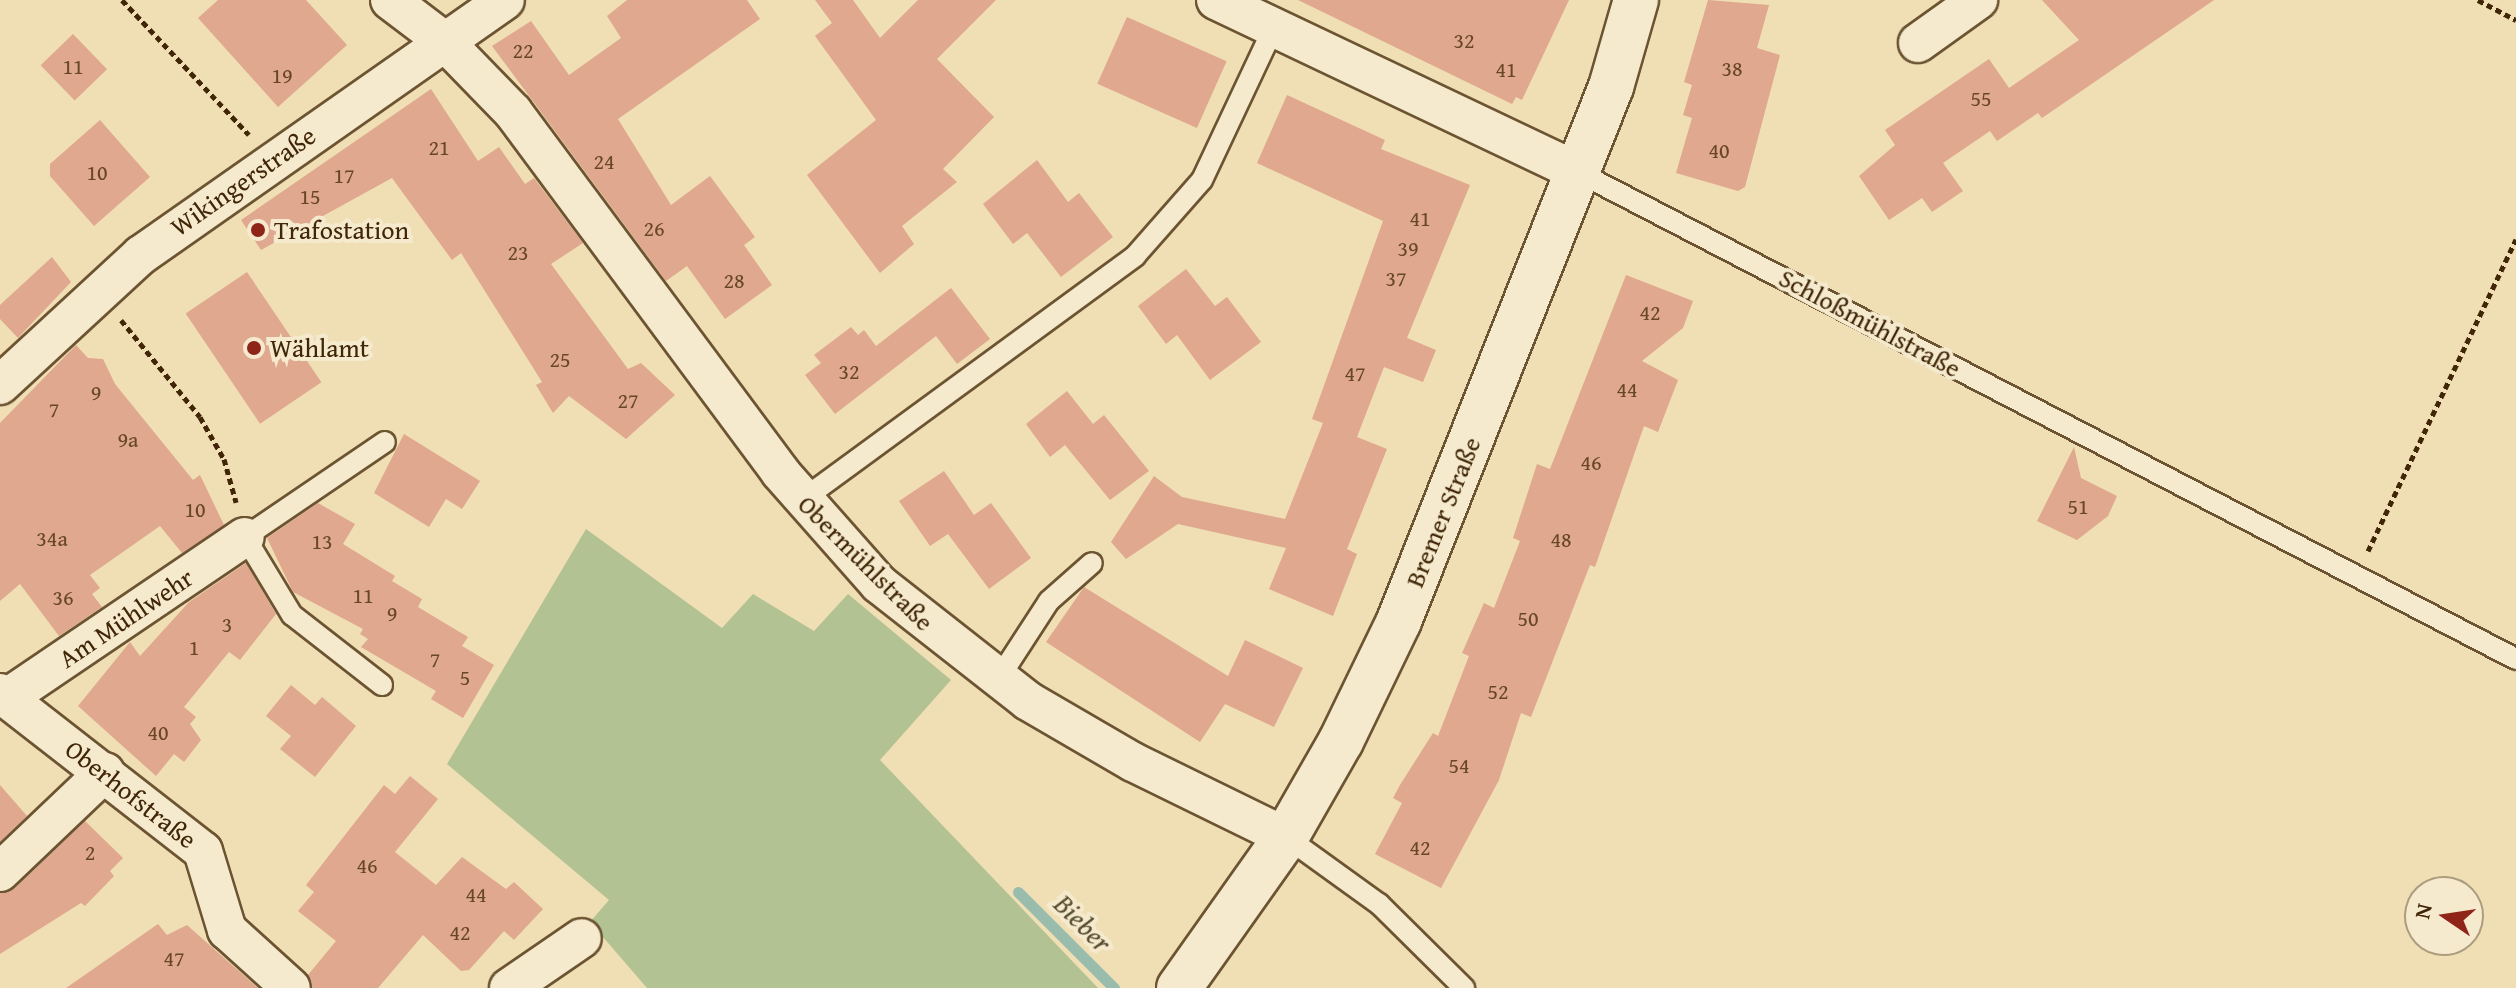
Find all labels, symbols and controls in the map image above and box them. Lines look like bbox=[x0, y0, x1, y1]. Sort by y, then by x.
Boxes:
house number: 32 bbox=[1453, 28, 1475, 54]
house number: 22 bbox=[512, 38, 534, 64]
house number: 11 bbox=[62, 54, 84, 80]
house number: 38 bbox=[1721, 56, 1743, 82]
house number: 41 bbox=[1495, 57, 1517, 83]
house number: 19 bbox=[271, 63, 293, 89]
house number: 55 bbox=[1970, 86, 1992, 112]
street label: Wikingerstraße bbox=[164, 119, 322, 243]
house number: 21 bbox=[428, 135, 450, 161]
house number: 40 bbox=[1708, 138, 1730, 164]
house number: 24 bbox=[593, 149, 615, 175]
house number: 10 bbox=[86, 160, 108, 186]
house number: 17 bbox=[333, 163, 355, 189]
house number: 15 bbox=[299, 184, 321, 210]
house number: 41 bbox=[1409, 206, 1431, 232]
place label: Trafostation bbox=[274, 214, 409, 246]
house number: 26 bbox=[643, 216, 665, 242]
marker: Trafostation bbox=[249, 221, 267, 239]
house number: 39 bbox=[1397, 236, 1419, 262]
house number: 23 bbox=[507, 240, 529, 266]
street label: Schloßmühlstraße bbox=[1774, 262, 1966, 384]
house number: 37 bbox=[1385, 266, 1407, 292]
house number: 28 bbox=[723, 268, 745, 294]
house number: 42 bbox=[1639, 300, 1661, 326]
place label: Wählamt bbox=[270, 332, 369, 364]
marker: Wählamt bbox=[245, 339, 263, 357]
house number: 25 bbox=[549, 347, 571, 373]
house number: 32 bbox=[838, 359, 860, 385]
house number: 47 bbox=[1344, 361, 1366, 387]
house number: 44 bbox=[1616, 377, 1638, 403]
house number: 9 bbox=[91, 380, 101, 406]
house number: 27 bbox=[617, 388, 639, 414]
house number: 7 bbox=[49, 397, 59, 423]
house number: 9a bbox=[118, 427, 138, 453]
street label: Bremer Straße bbox=[1399, 432, 1487, 592]
house number: 46 bbox=[1580, 450, 1602, 476]
street label: Obermühlstraße bbox=[792, 489, 940, 637]
house number: 51 bbox=[2067, 494, 2089, 520]
house number: 10 bbox=[184, 497, 206, 523]
house number: 34a bbox=[36, 526, 68, 552]
house number: 48 bbox=[1550, 527, 1572, 553]
house number: 13 bbox=[311, 529, 333, 555]
street label: Am Mühlwehr bbox=[53, 562, 199, 674]
house number: 11 bbox=[352, 583, 374, 609]
house number: 36 bbox=[52, 585, 74, 611]
house number: 9 bbox=[387, 601, 397, 627]
house number: 50 bbox=[1517, 606, 1539, 632]
house number: 3 bbox=[222, 612, 232, 638]
house number: 1 bbox=[189, 635, 199, 661]
house number: 7 bbox=[430, 647, 440, 673]
house number: 5 bbox=[460, 665, 470, 691]
house number: 52 bbox=[1487, 679, 1509, 705]
house number: 40 bbox=[147, 720, 169, 746]
street label: Oberhofstraße bbox=[59, 733, 203, 855]
house number: 54 bbox=[1448, 753, 1470, 779]
house number: 42 bbox=[1409, 835, 1431, 861]
house number: 2 bbox=[85, 840, 95, 866]
house number: 46 bbox=[356, 853, 378, 879]
north arrow bbox=[2404, 876, 2484, 956]
house number: 44 bbox=[465, 882, 487, 908]
water label: Bieber bbox=[1047, 887, 1119, 959]
text: N bbox=[2405, 900, 2440, 922]
house number: 42 bbox=[449, 920, 471, 946]
house number: 47 bbox=[163, 946, 185, 972]

